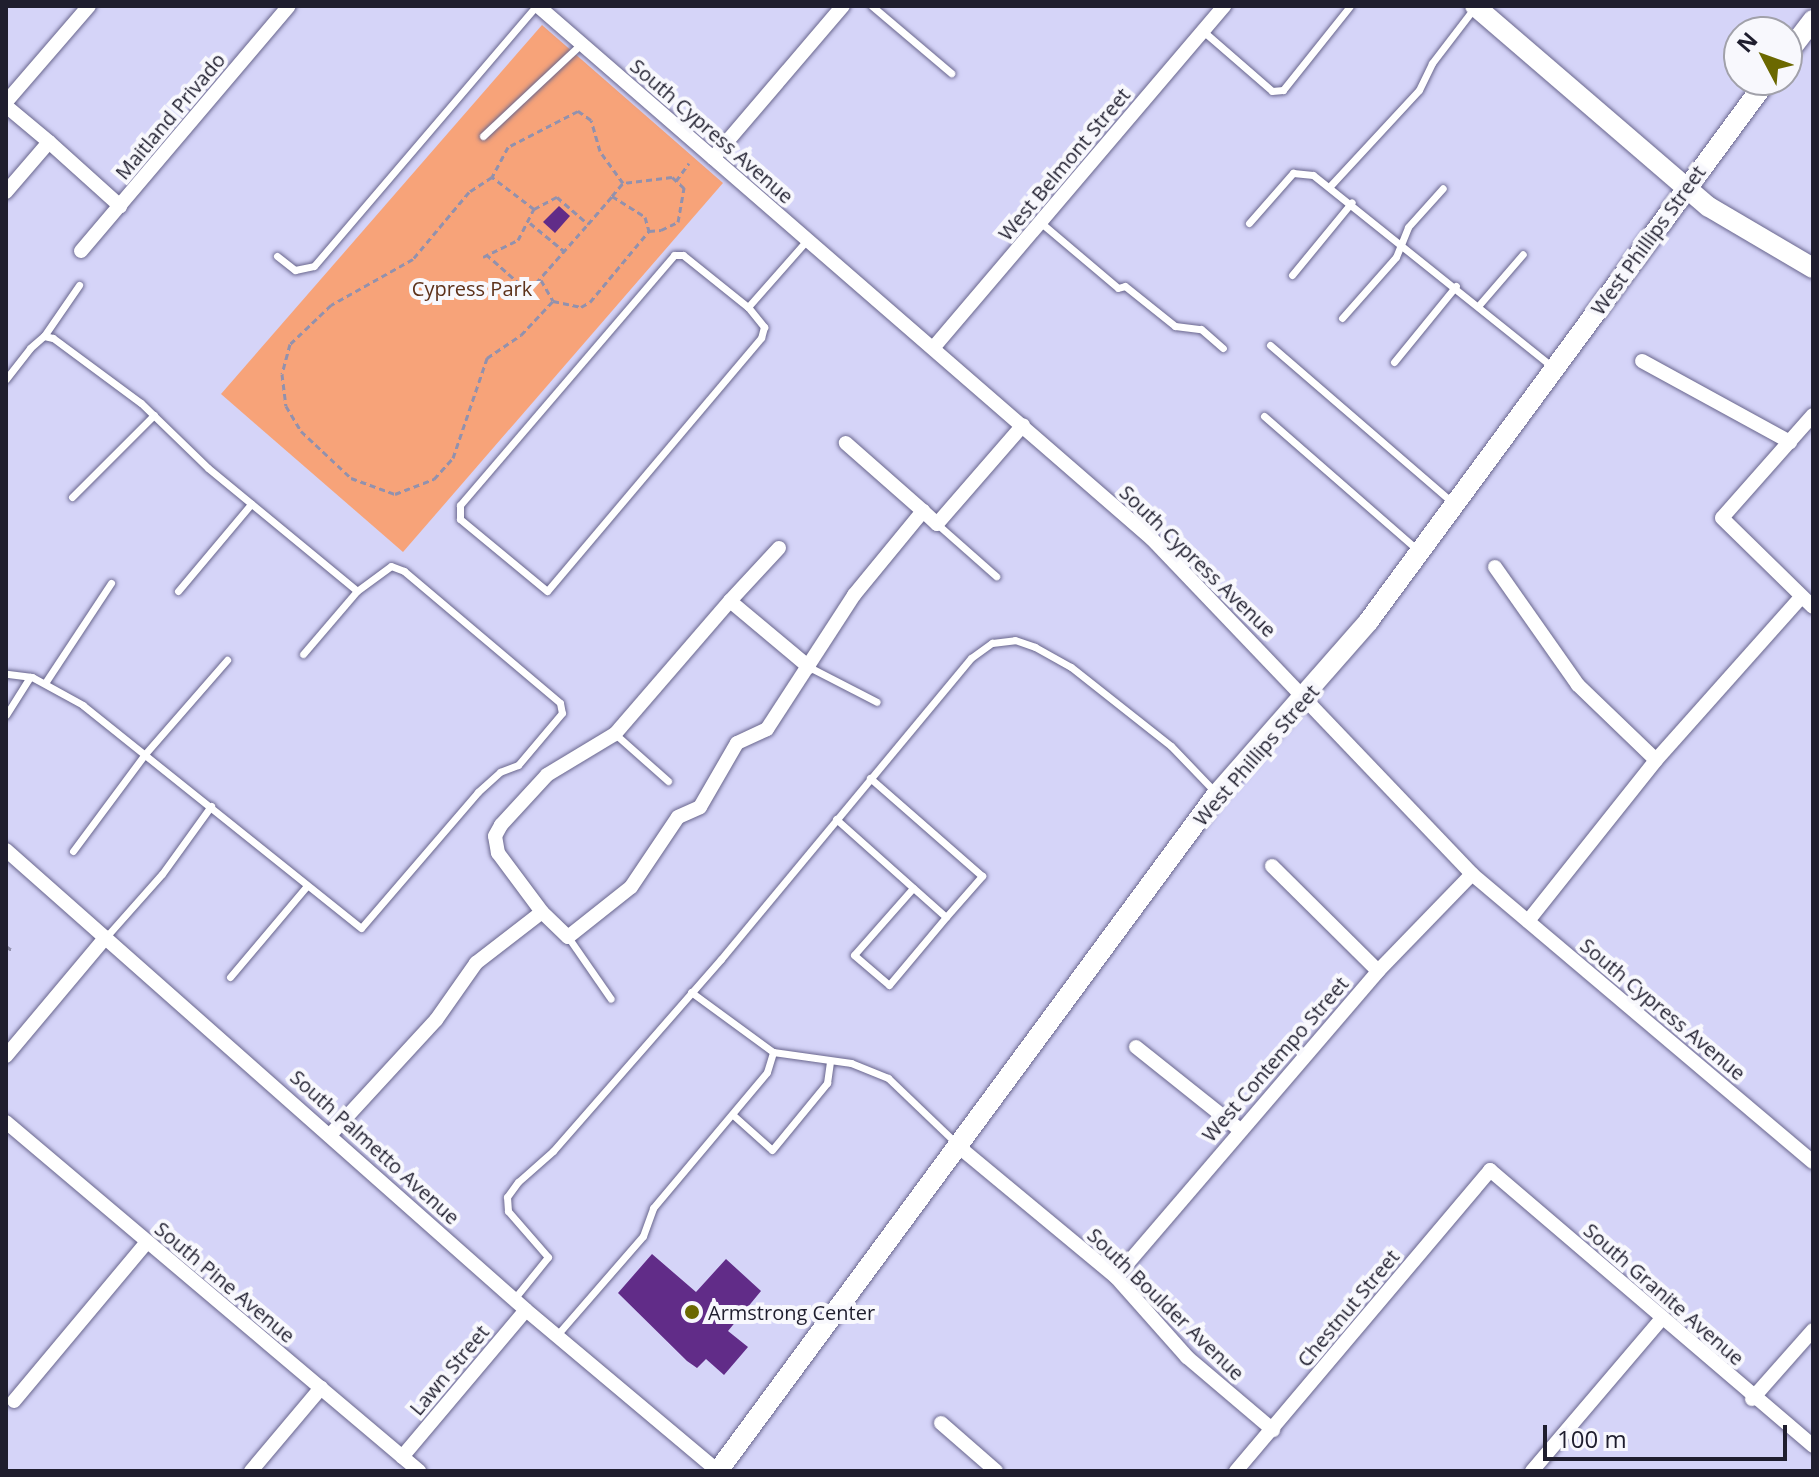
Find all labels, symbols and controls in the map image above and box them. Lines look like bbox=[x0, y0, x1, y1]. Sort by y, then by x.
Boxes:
north arrow bbox=[1723, 16, 1803, 96]
text: N bbox=[1729, 25, 1764, 58]
street label: Maitland Privado bbox=[110, 48, 230, 184]
street label: South Cypress Avenue bbox=[626, 54, 798, 208]
street label: West Belmont Street bbox=[993, 83, 1135, 245]
street label: West Phillips Street bbox=[1586, 161, 1710, 319]
park label: Cypress Park bbox=[412, 276, 532, 300]
street label: South Cypress Avenue bbox=[1115, 480, 1281, 642]
street label: West Phillips Street bbox=[1188, 680, 1324, 830]
street label: South Cypress Avenue bbox=[1576, 933, 1750, 1085]
street label: West Contempo Street bbox=[1197, 972, 1353, 1146]
street label: South Palmetto Avenue bbox=[286, 1065, 464, 1229]
street label: South Pine Avenue bbox=[150, 1216, 300, 1348]
street label: South Granite Avenue bbox=[1579, 1218, 1749, 1370]
street label: South Boulder Avenue bbox=[1083, 1223, 1249, 1385]
street label: Chestnut Street bbox=[1292, 1245, 1404, 1371]
place label: Armstrong Center bbox=[708, 1300, 875, 1324]
marker: Armstrong Center bbox=[683, 1303, 701, 1321]
street label: Lawn Street bbox=[404, 1320, 494, 1420]
scale bar bbox=[1547, 1409, 1791, 1459]
text: 100 m bbox=[1557, 1422, 1627, 1455]

